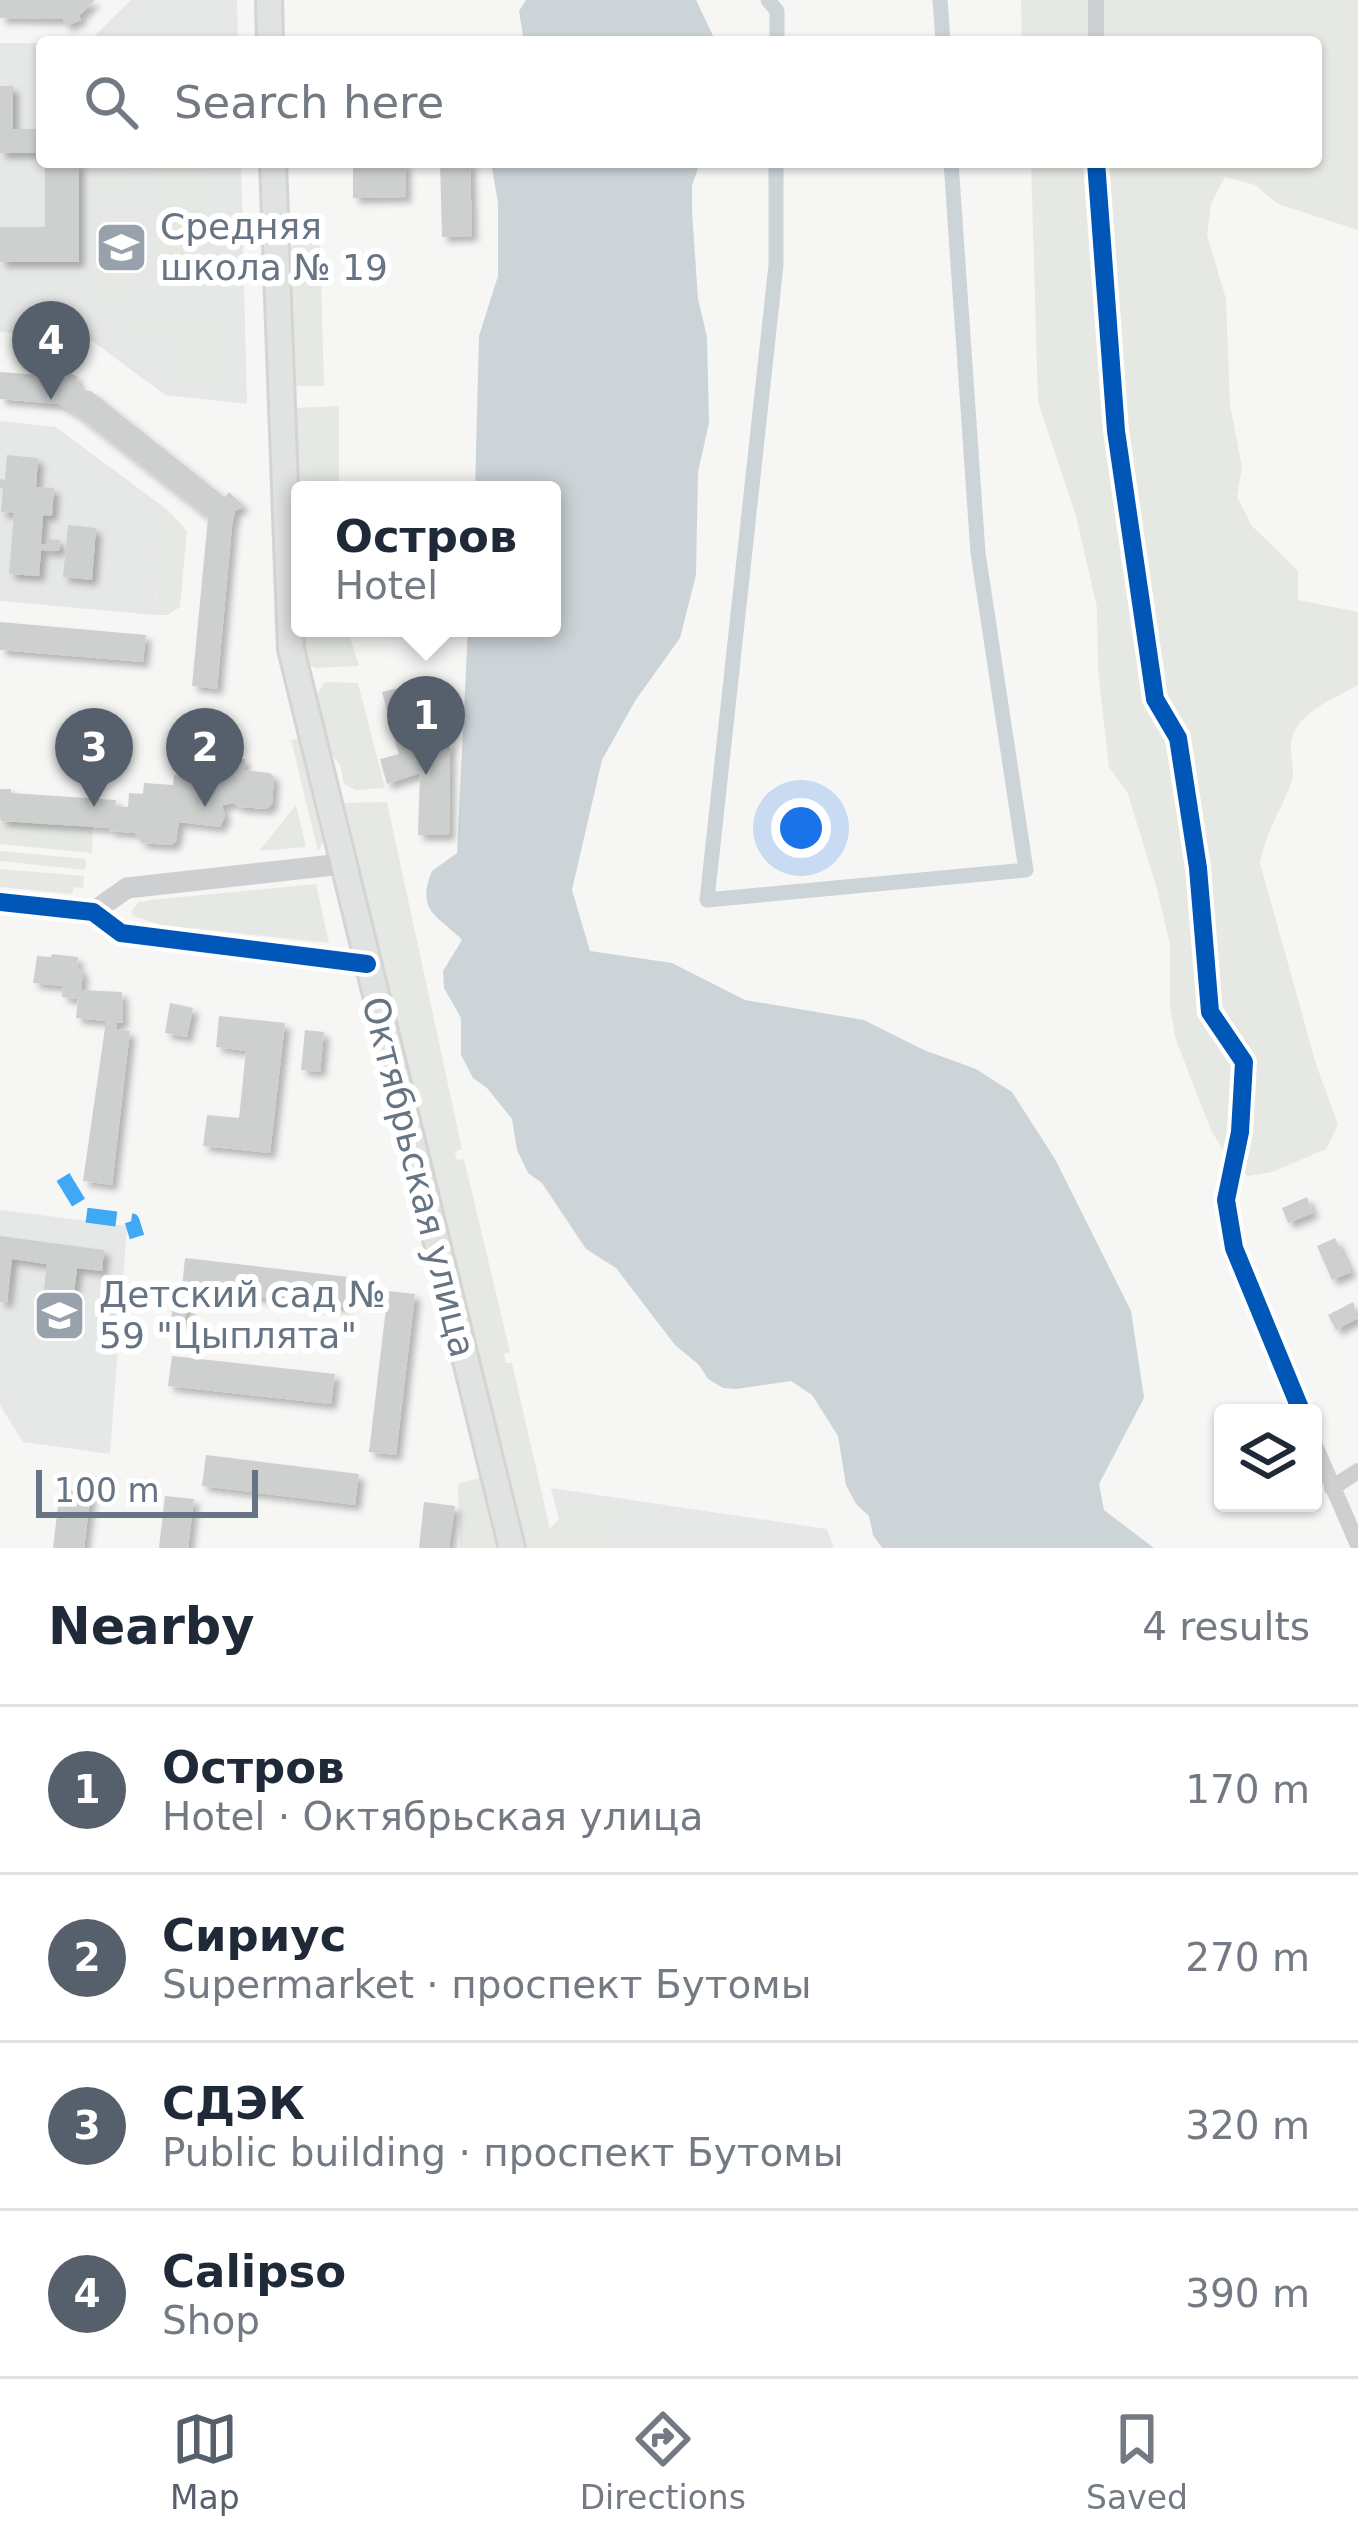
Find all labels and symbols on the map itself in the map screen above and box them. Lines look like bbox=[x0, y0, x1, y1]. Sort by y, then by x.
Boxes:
place label: Средняя школа № 19 bbox=[160, 206, 388, 288]
school or university icon: Средняя школа № 19 bbox=[93, 219, 149, 275]
pin: 4 bbox=[12, 301, 90, 400]
pin: 1 bbox=[387, 676, 465, 775]
pin: 3 bbox=[55, 708, 133, 807]
pin: 2 bbox=[166, 708, 244, 807]
your location bbox=[771, 798, 831, 858]
street label: Октябрьская улица bbox=[354, 993, 484, 1361]
place label: Детский сад № 59 "Цыплята" bbox=[99, 1274, 386, 1356]
school or university icon: Детский сад № 59 "Цыплята" bbox=[32, 1287, 88, 1343]
scale bar bbox=[36, 1464, 258, 1517]

